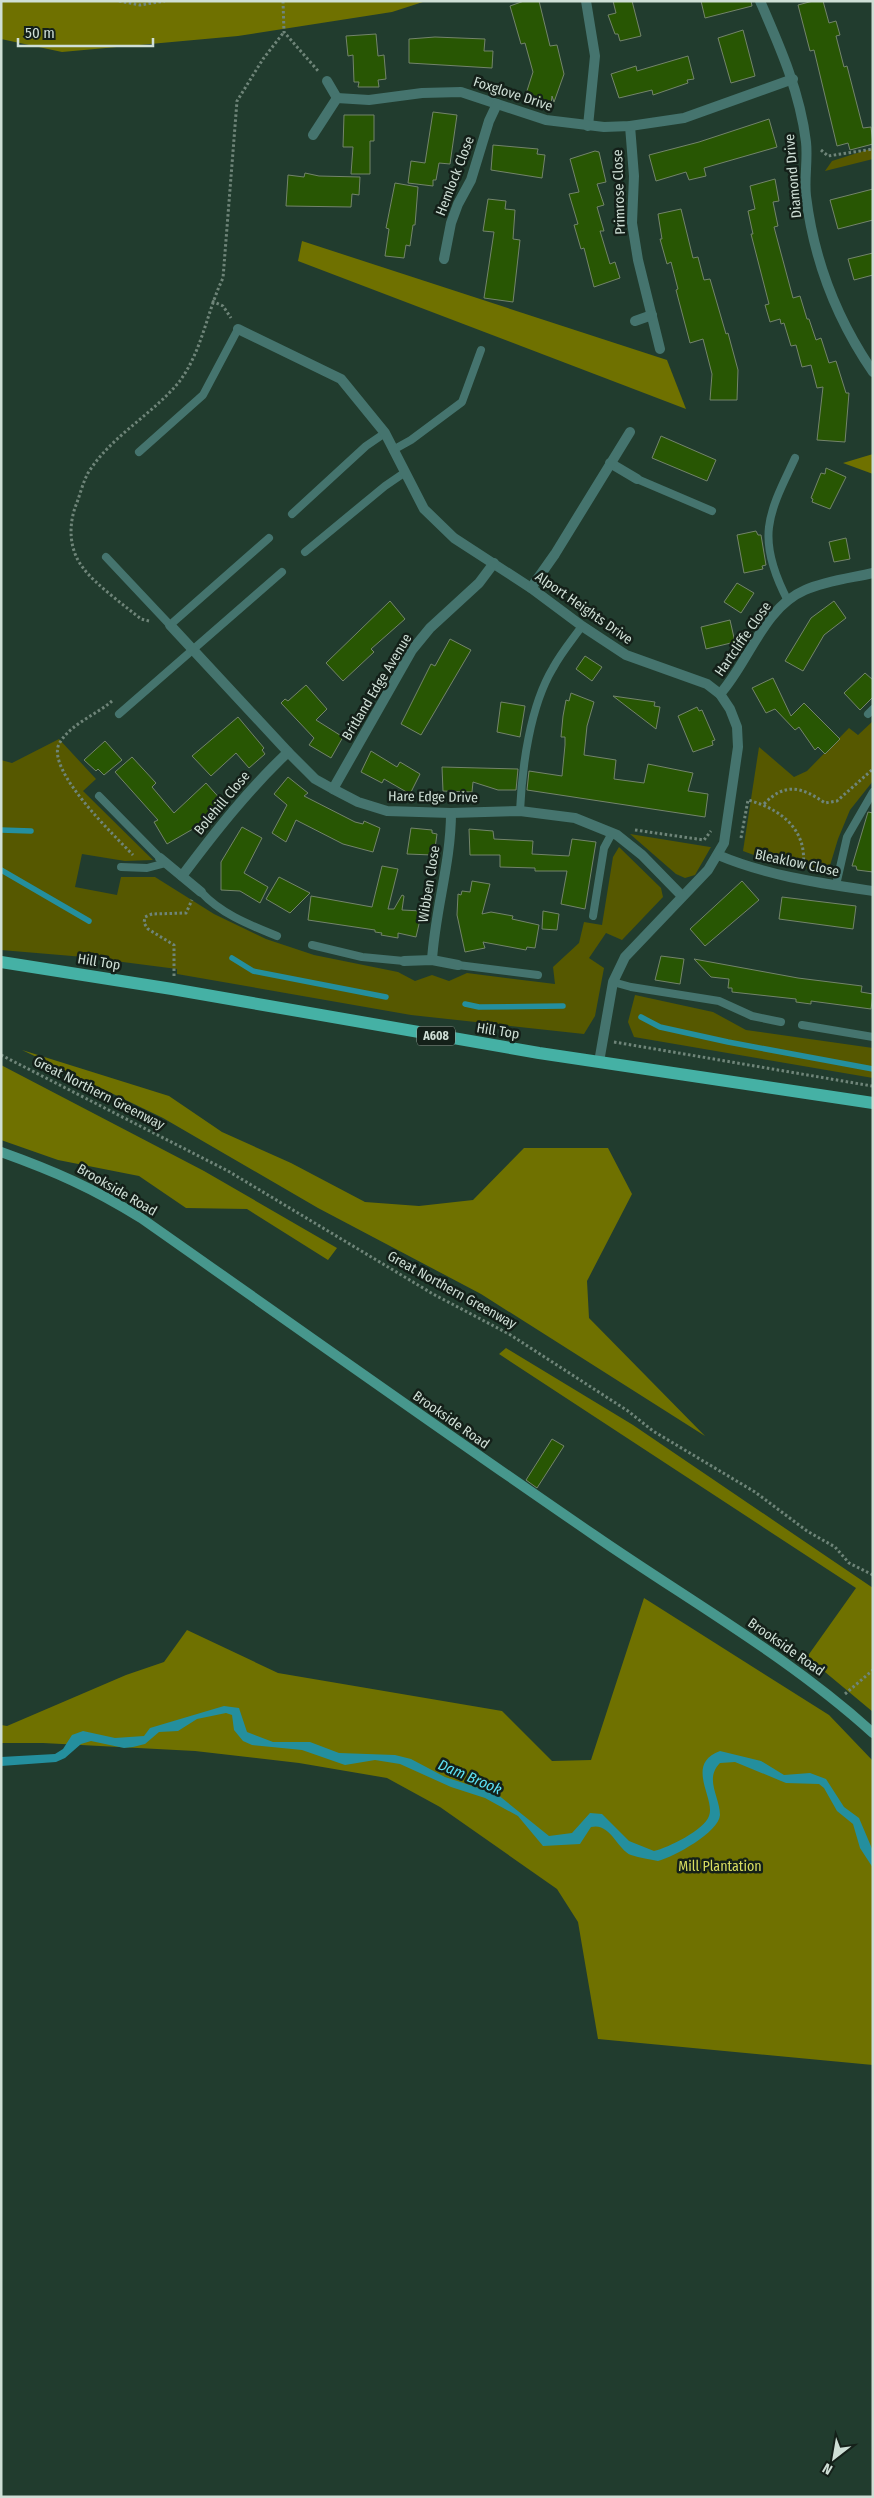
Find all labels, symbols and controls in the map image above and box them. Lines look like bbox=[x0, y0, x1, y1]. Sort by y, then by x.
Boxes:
scale bar bbox=[18, 15, 152, 47]
text: 50 m bbox=[25, 24, 55, 42]
street label: Foxglove Drive bbox=[471, 73, 555, 115]
street label: Diamond Drive bbox=[781, 133, 805, 219]
street label: Hemlock Close bbox=[432, 134, 478, 218]
street label: Primrose Close bbox=[609, 149, 629, 235]
street label: Alport Heights Drive bbox=[532, 568, 636, 648]
street label: Hartcliffe Close bbox=[711, 598, 775, 680]
street label: Britland Edge Avenue bbox=[338, 630, 416, 743]
street label: Bolehill Close bbox=[190, 768, 254, 838]
street label: Hare Edge Drive bbox=[388, 788, 478, 806]
street label: Wibben Close bbox=[415, 844, 443, 924]
street label: Bleaklow Close bbox=[753, 846, 841, 880]
street label: Hill Top bbox=[76, 950, 122, 974]
street label: Hill Top bbox=[475, 1019, 521, 1043]
road number: A608 bbox=[417, 1026, 455, 1046]
street label: Great Northern Greenway bbox=[31, 1053, 168, 1134]
street label: Brookside Road bbox=[74, 1160, 160, 1220]
street label: Great Northern Greenway bbox=[385, 1247, 520, 1333]
street label: Brookside Road bbox=[409, 1387, 493, 1453]
street label: Brookside Road bbox=[744, 1614, 828, 1680]
water label: Dam Brook bbox=[435, 1756, 505, 1799]
park label: Mill Plantation bbox=[678, 1858, 762, 1875]
north arrow bbox=[809, 2433, 859, 2483]
text: N bbox=[820, 2459, 836, 2478]

